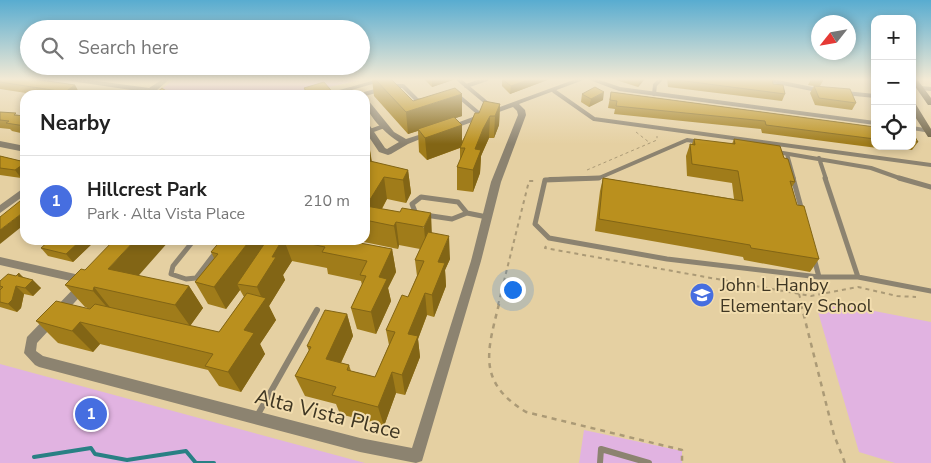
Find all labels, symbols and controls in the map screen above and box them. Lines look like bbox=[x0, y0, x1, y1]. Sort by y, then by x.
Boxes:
north arrow bbox=[811, 15, 856, 60]
map controls bbox=[871, 15, 916, 150]
button: + bbox=[871, 15, 916, 60]
search box bbox=[20, 20, 370, 75]
icon: search bbox=[38, 34, 66, 62]
text: Search here bbox=[78, 35, 179, 61]
button: − bbox=[871, 60, 916, 105]
button: locate bbox=[871, 105, 916, 150]
text: Nearby bbox=[40, 109, 110, 137]
text: Hillcrest Park bbox=[87, 177, 207, 203]
text: 1 bbox=[51, 190, 61, 212]
text: 210 m bbox=[303, 190, 350, 212]
text: Park · Alta Vista Place bbox=[87, 203, 245, 225]
place label: John L Hanby Elementary School bbox=[719, 273, 873, 318]
your location bbox=[500, 277, 526, 303]
school or university icon: John L Hanby Elementary School bbox=[689, 282, 715, 308]
street label: Alta Vista Place bbox=[252, 382, 404, 446]
pin: 1 bbox=[75, 395, 107, 433]

